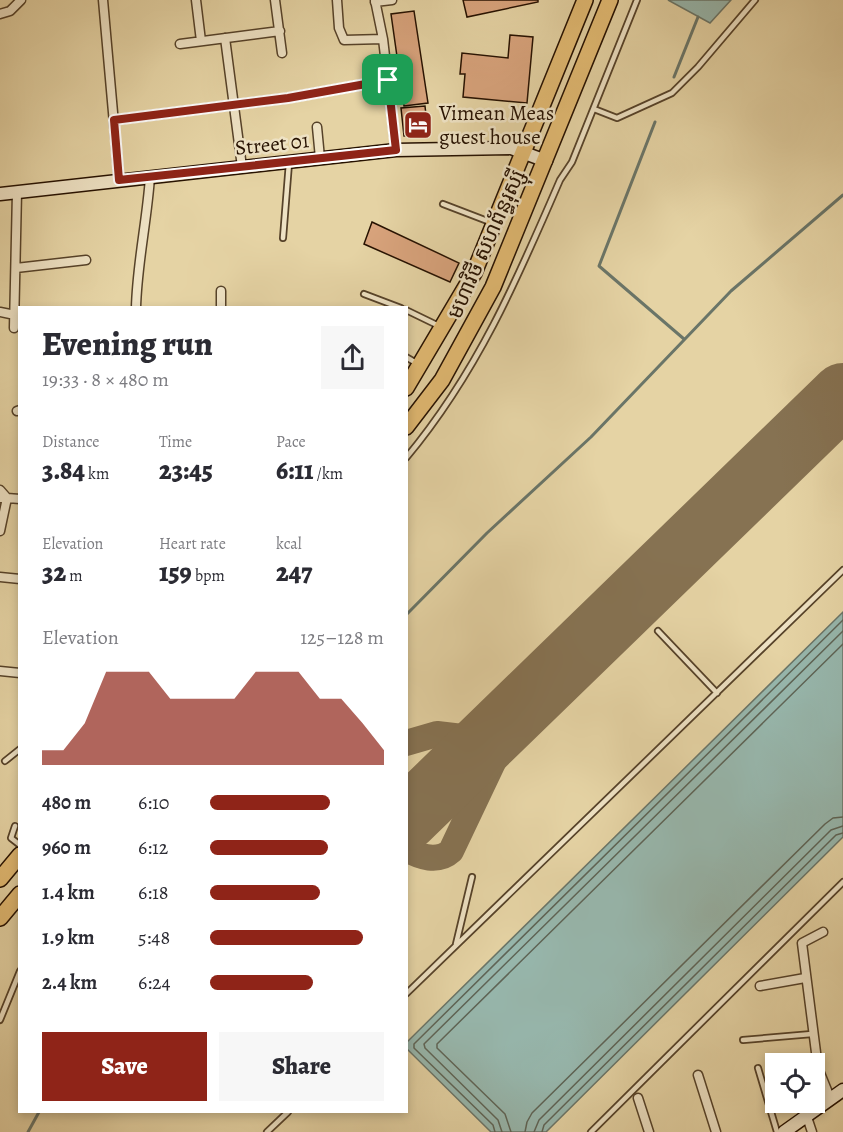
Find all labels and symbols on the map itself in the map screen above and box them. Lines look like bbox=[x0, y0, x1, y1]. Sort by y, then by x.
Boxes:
pin bbox=[362, 54, 413, 105]
place label: Vimean Meas guest house bbox=[438, 99, 554, 151]
hotel icon: Vimean Meas guest house bbox=[402, 109, 434, 141]
street label: Street 01 bbox=[234, 126, 310, 162]
street label: មហាវិថី សហព័ន្ធរុស្ស៊ី bbox=[441, 165, 536, 325]

